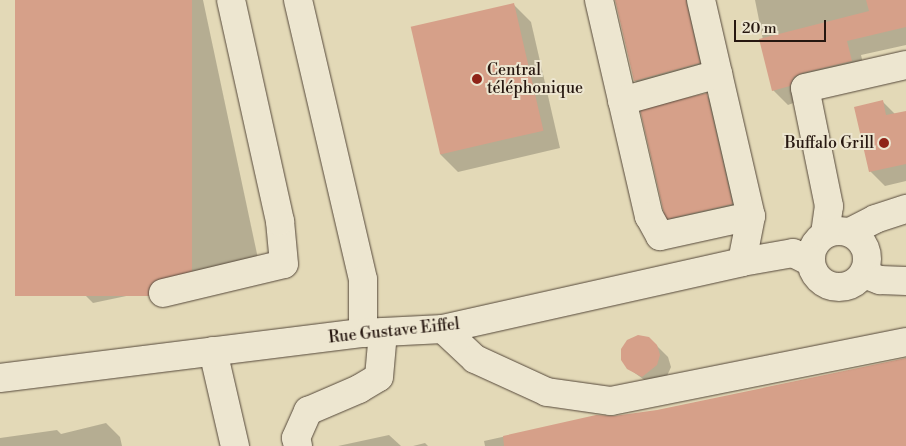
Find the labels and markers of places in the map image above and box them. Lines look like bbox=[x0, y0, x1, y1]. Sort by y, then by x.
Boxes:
place label: Central téléphonique bbox=[487, 60, 583, 98]
marker: Central téléphonique bbox=[471, 73, 483, 85]
place label: Buffalo Grill bbox=[784, 133, 874, 153]
marker: Buffalo Grill bbox=[878, 137, 890, 149]

